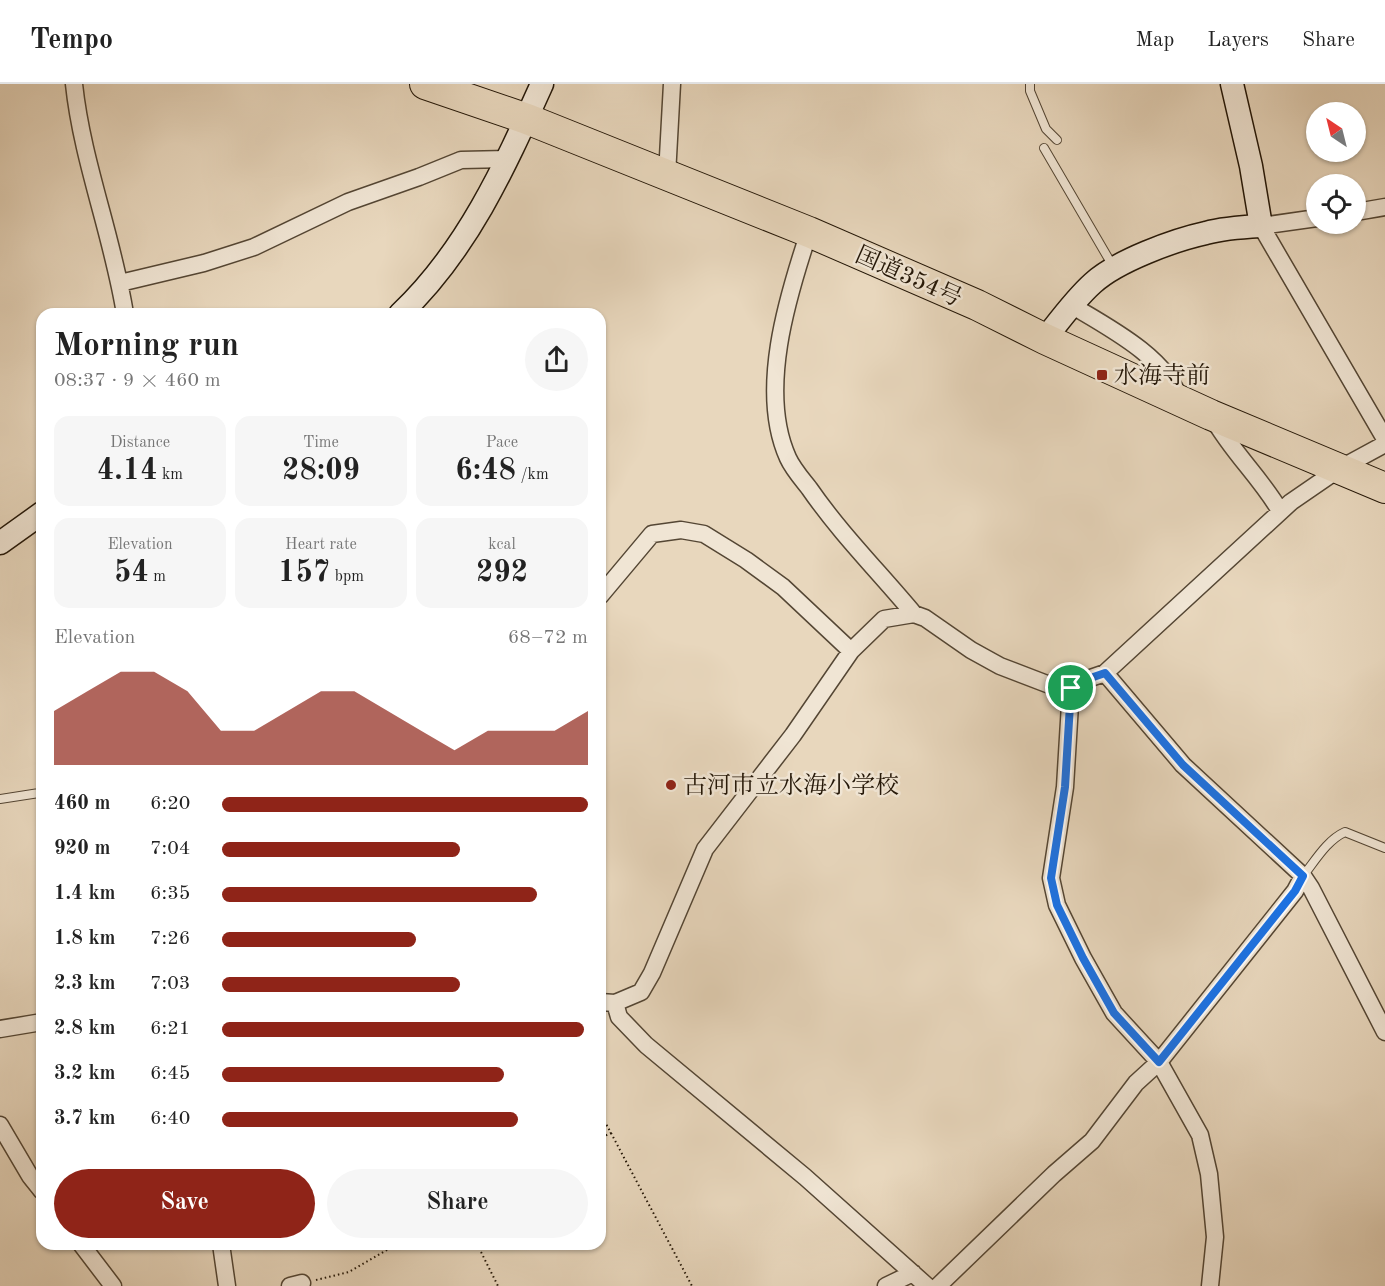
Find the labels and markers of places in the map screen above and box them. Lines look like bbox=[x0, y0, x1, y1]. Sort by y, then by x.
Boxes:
place label: 水海寺前 bbox=[1114, 362, 1210, 389]
marker: 水海寺前 bbox=[1095, 368, 1109, 382]
pin bbox=[1045, 662, 1096, 713]
place label: 古河市立水海小学校 bbox=[683, 772, 899, 799]
marker: 古河市立水海小学校 bbox=[664, 778, 678, 792]

